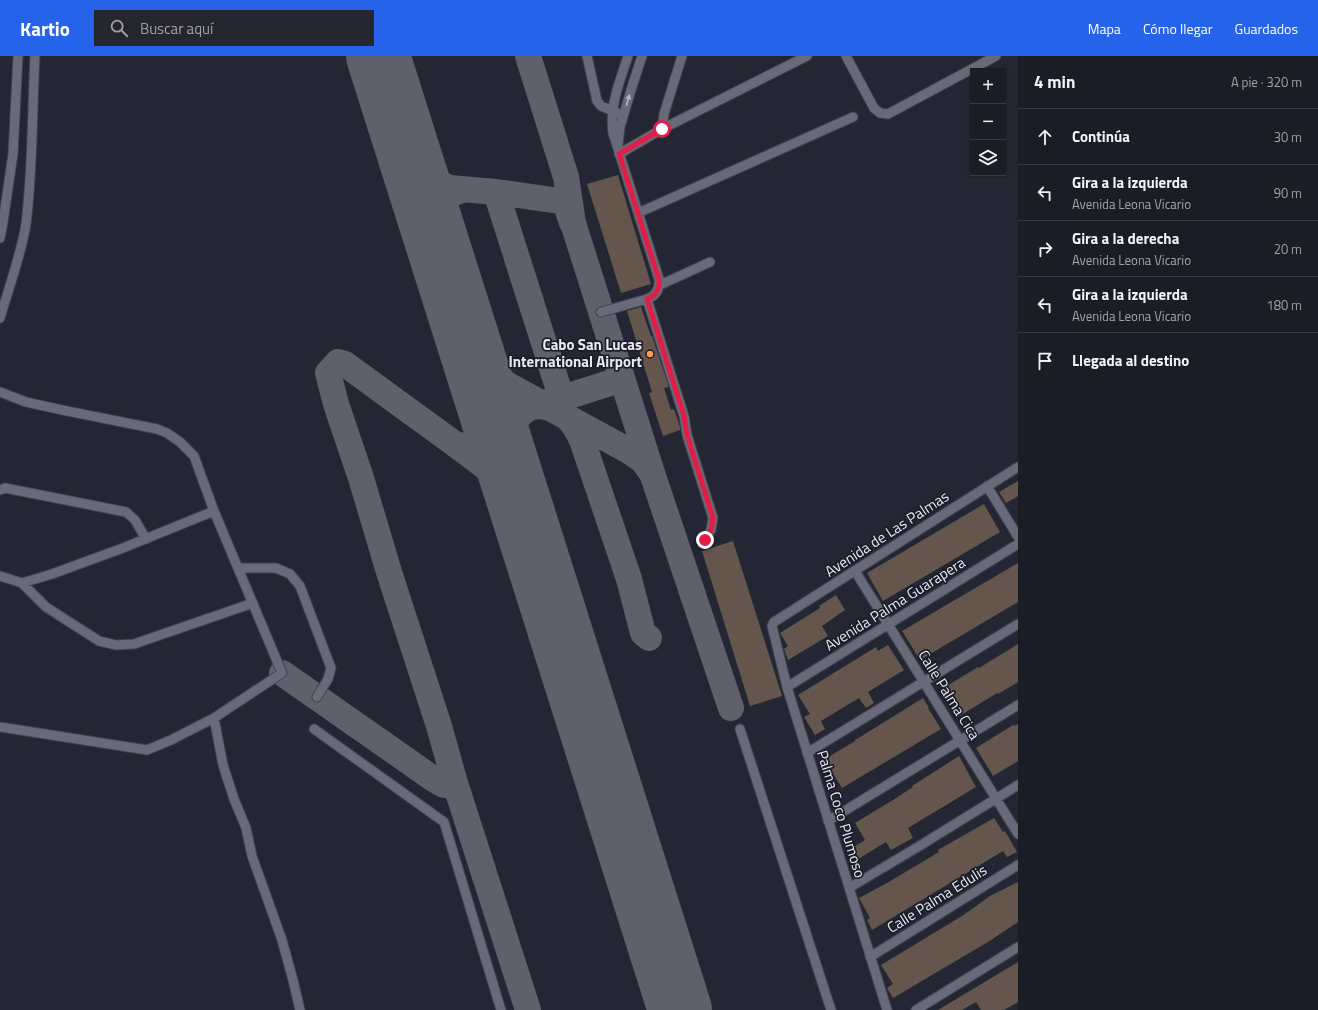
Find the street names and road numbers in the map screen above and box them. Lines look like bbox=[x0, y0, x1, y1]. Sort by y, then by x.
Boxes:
street label: Avenida de Las Palmas bbox=[820, 485, 953, 582]
street label: Avenida Palma Guarapera bbox=[820, 551, 970, 656]
street label: Calle Palma Cica bbox=[913, 645, 986, 745]
street label: Palma Coco Plumoso bbox=[811, 747, 872, 881]
street label: Calle Palma Edulis bbox=[882, 858, 991, 939]

